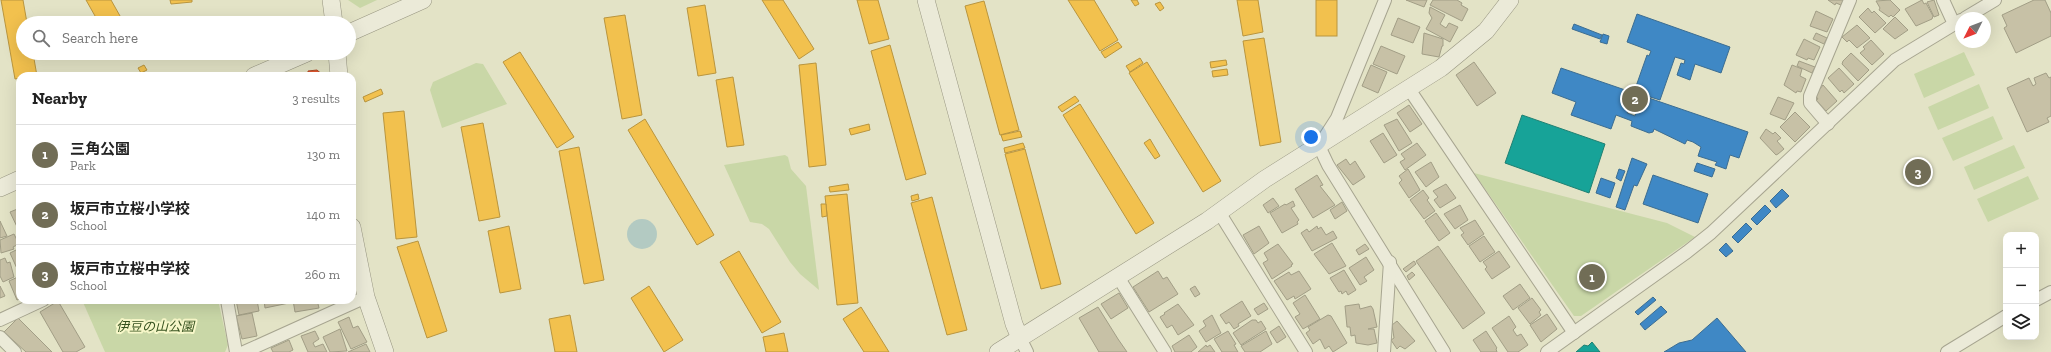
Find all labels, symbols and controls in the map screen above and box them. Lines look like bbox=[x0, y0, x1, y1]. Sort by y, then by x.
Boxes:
north arrow bbox=[1955, 12, 1991, 48]
search box bbox=[16, 16, 356, 60]
icon: search bbox=[30, 27, 52, 49]
text: Search here bbox=[62, 29, 138, 47]
pin: 2 bbox=[1622, 84, 1648, 114]
text: Nearby bbox=[32, 88, 87, 108]
text: 3 results bbox=[292, 91, 340, 106]
your location bbox=[1301, 127, 1321, 147]
text: 三角公園 bbox=[70, 140, 130, 158]
text: 1 bbox=[42, 147, 48, 162]
text: 130 m bbox=[307, 147, 340, 162]
pin: 3 bbox=[1905, 157, 1931, 187]
text: Park bbox=[70, 158, 96, 173]
text: 坂戸市立桜小学校 bbox=[70, 200, 190, 218]
text: 2 bbox=[42, 207, 48, 222]
text: 140 m bbox=[306, 207, 340, 222]
text: School bbox=[70, 218, 107, 233]
map controls bbox=[2003, 232, 2039, 340]
button: + bbox=[2003, 232, 2039, 268]
text: 坂戸市立桜中学校 bbox=[70, 260, 190, 278]
pin: 1 bbox=[1579, 262, 1605, 292]
text: 3 bbox=[42, 267, 48, 282]
text: 260 m bbox=[305, 267, 340, 282]
button: − bbox=[2003, 268, 2039, 304]
text: School bbox=[70, 278, 107, 293]
button: layers bbox=[2003, 304, 2039, 340]
park label: 伊豆の山公園 bbox=[116, 319, 196, 334]

